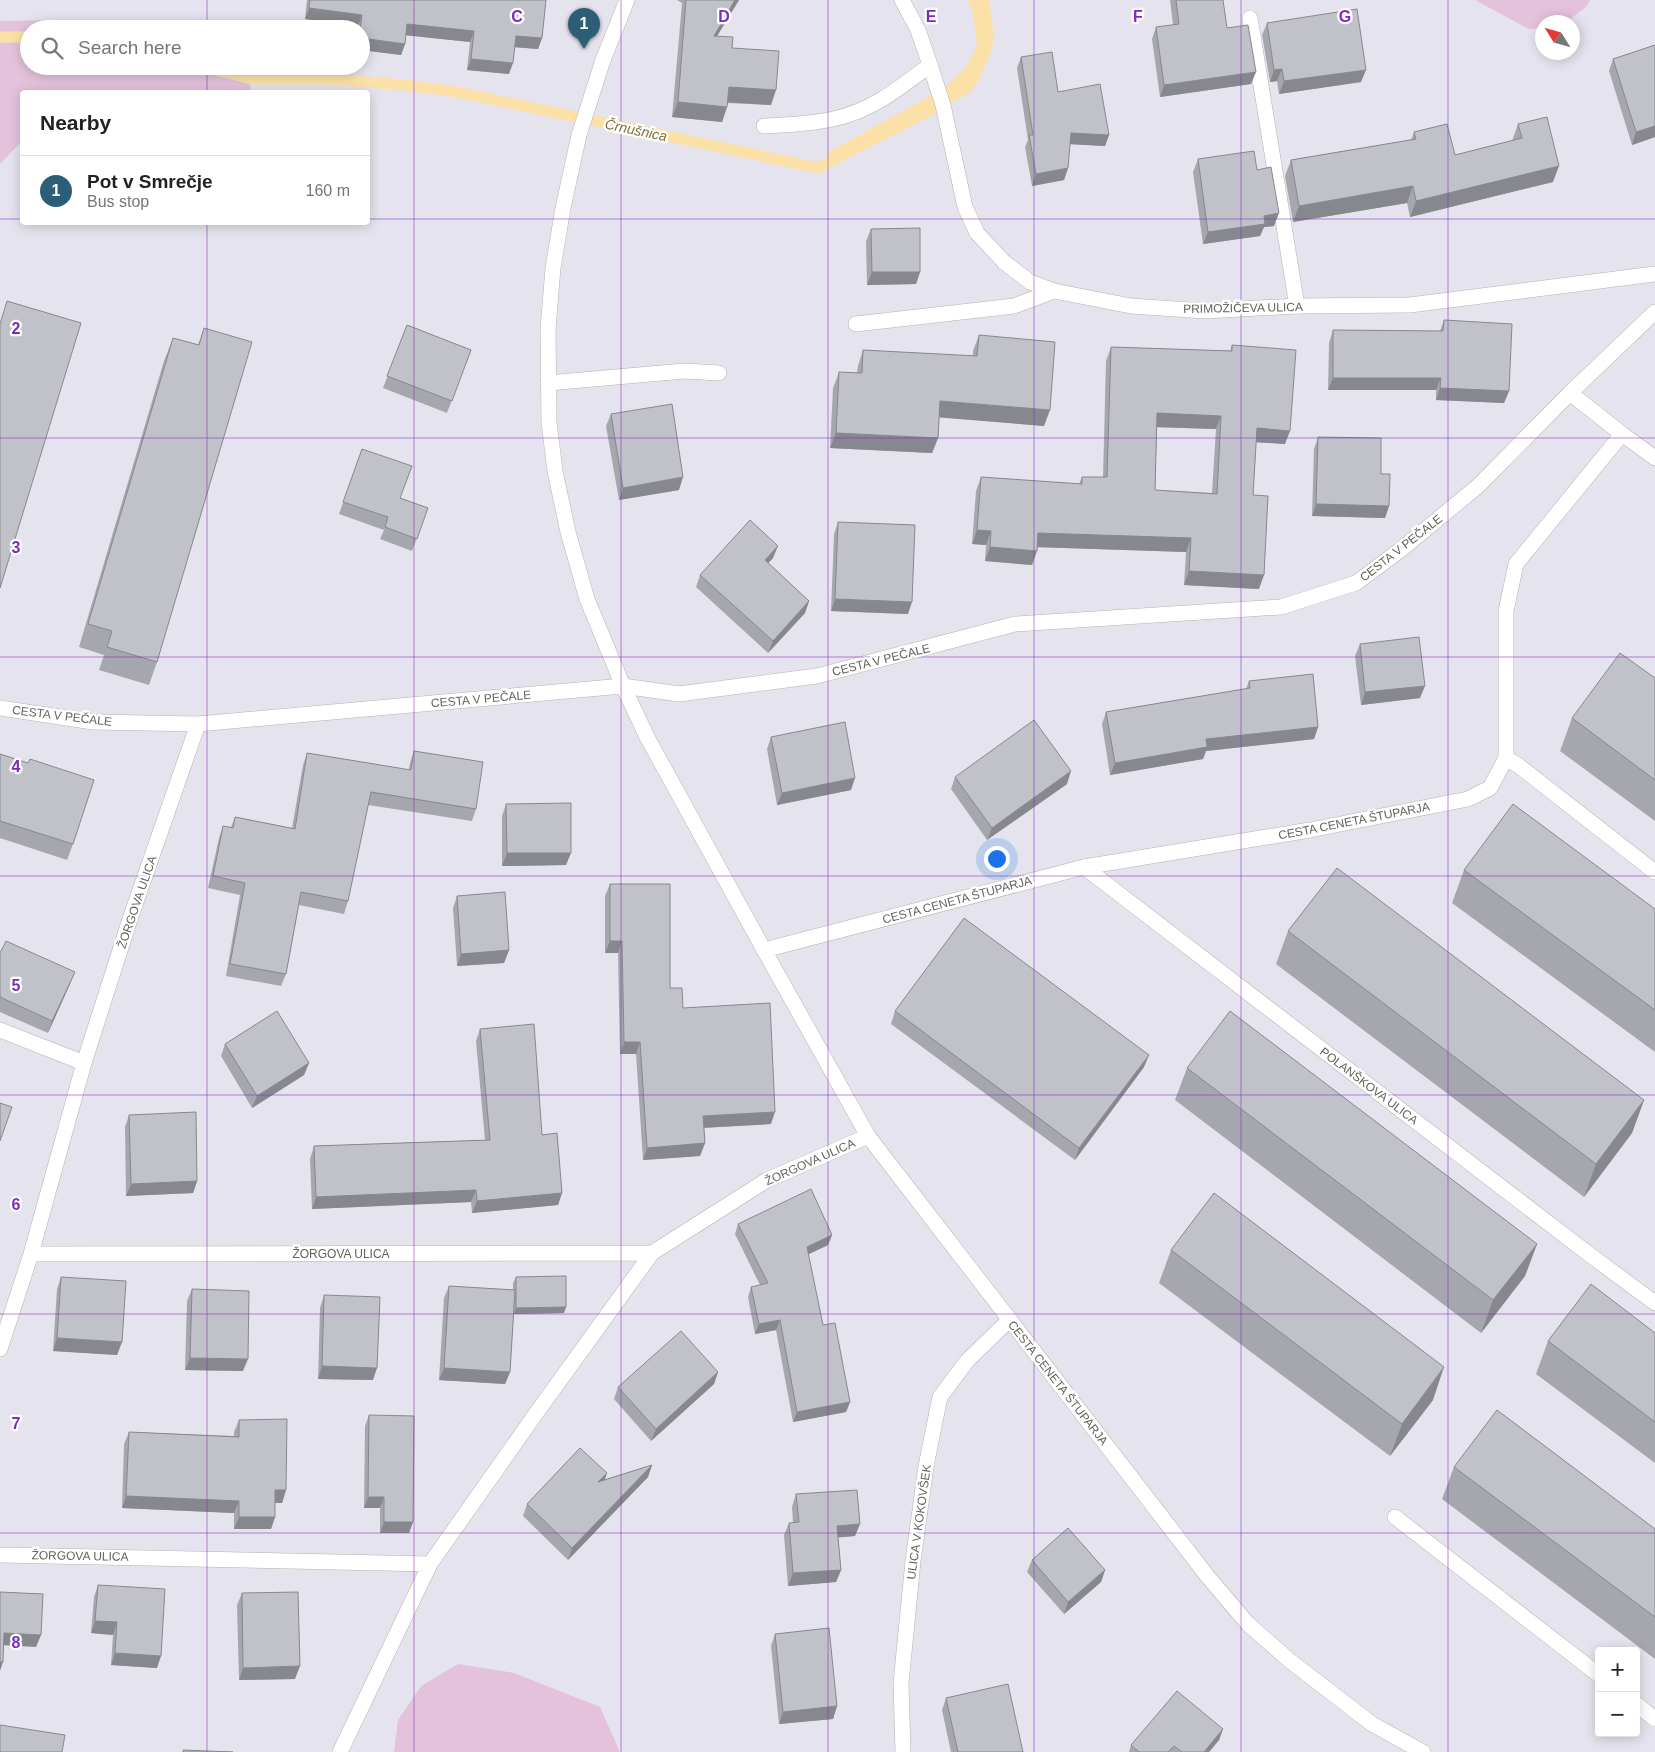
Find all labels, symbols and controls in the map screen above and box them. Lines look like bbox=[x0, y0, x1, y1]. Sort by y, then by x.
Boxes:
text: C bbox=[511, 8, 523, 25]
pin: 1 bbox=[568, 8, 600, 49]
text: D bbox=[718, 8, 730, 25]
text: E bbox=[926, 8, 937, 25]
text: F bbox=[1133, 8, 1143, 25]
text: G bbox=[1339, 8, 1351, 25]
north arrow bbox=[1535, 15, 1580, 60]
search box bbox=[20, 20, 370, 75]
icon: search bbox=[38, 34, 66, 62]
text: Search here bbox=[78, 37, 182, 58]
text: Nearby bbox=[40, 111, 111, 134]
water label: Črnušnica bbox=[604, 116, 669, 144]
text: Pot v Smrečje bbox=[87, 171, 213, 192]
text: 1 bbox=[52, 182, 60, 199]
text: 160 m bbox=[306, 182, 350, 199]
text: Bus stop bbox=[87, 193, 149, 210]
street label: PRIMOŽIČEVA ULICA bbox=[1183, 299, 1303, 316]
text: 2 bbox=[12, 320, 21, 337]
street label: CESTA V PEČALE bbox=[1356, 511, 1445, 584]
text: 3 bbox=[12, 539, 21, 556]
street label: CESTA V PEČALE bbox=[830, 640, 931, 679]
street label: CESTA V PEČALE bbox=[430, 687, 532, 710]
street label: CESTA V PEČALE bbox=[11, 702, 113, 729]
text: 4 bbox=[12, 758, 21, 775]
street label: CESTA CENETA ŠTUPARJA bbox=[1277, 798, 1431, 843]
your location bbox=[984, 846, 1010, 872]
street label: ŽORGOVA ULICA bbox=[114, 853, 159, 950]
street label: CESTA CENETA ŠTUPARJA bbox=[881, 872, 1033, 927]
text: 5 bbox=[12, 977, 21, 994]
street label: POLANŠKOVA ULICA bbox=[1317, 1044, 1421, 1127]
street label: ŽORGOVA ULICA bbox=[762, 1135, 857, 1188]
text: 6 bbox=[12, 1196, 21, 1213]
street label: ŽORGOVA ULICA bbox=[292, 1246, 390, 1261]
street label: CESTA CENETA ŠTUPARJA bbox=[1005, 1317, 1112, 1448]
text: 7 bbox=[12, 1415, 21, 1432]
street label: ULICA V KOKOVŠEK bbox=[903, 1463, 934, 1580]
street label: ŽORGOVA ULICA bbox=[31, 1547, 129, 1564]
text: 8 bbox=[12, 1634, 21, 1651]
map controls bbox=[1595, 1647, 1640, 1737]
button: + bbox=[1595, 1647, 1640, 1692]
button: − bbox=[1595, 1692, 1640, 1737]

